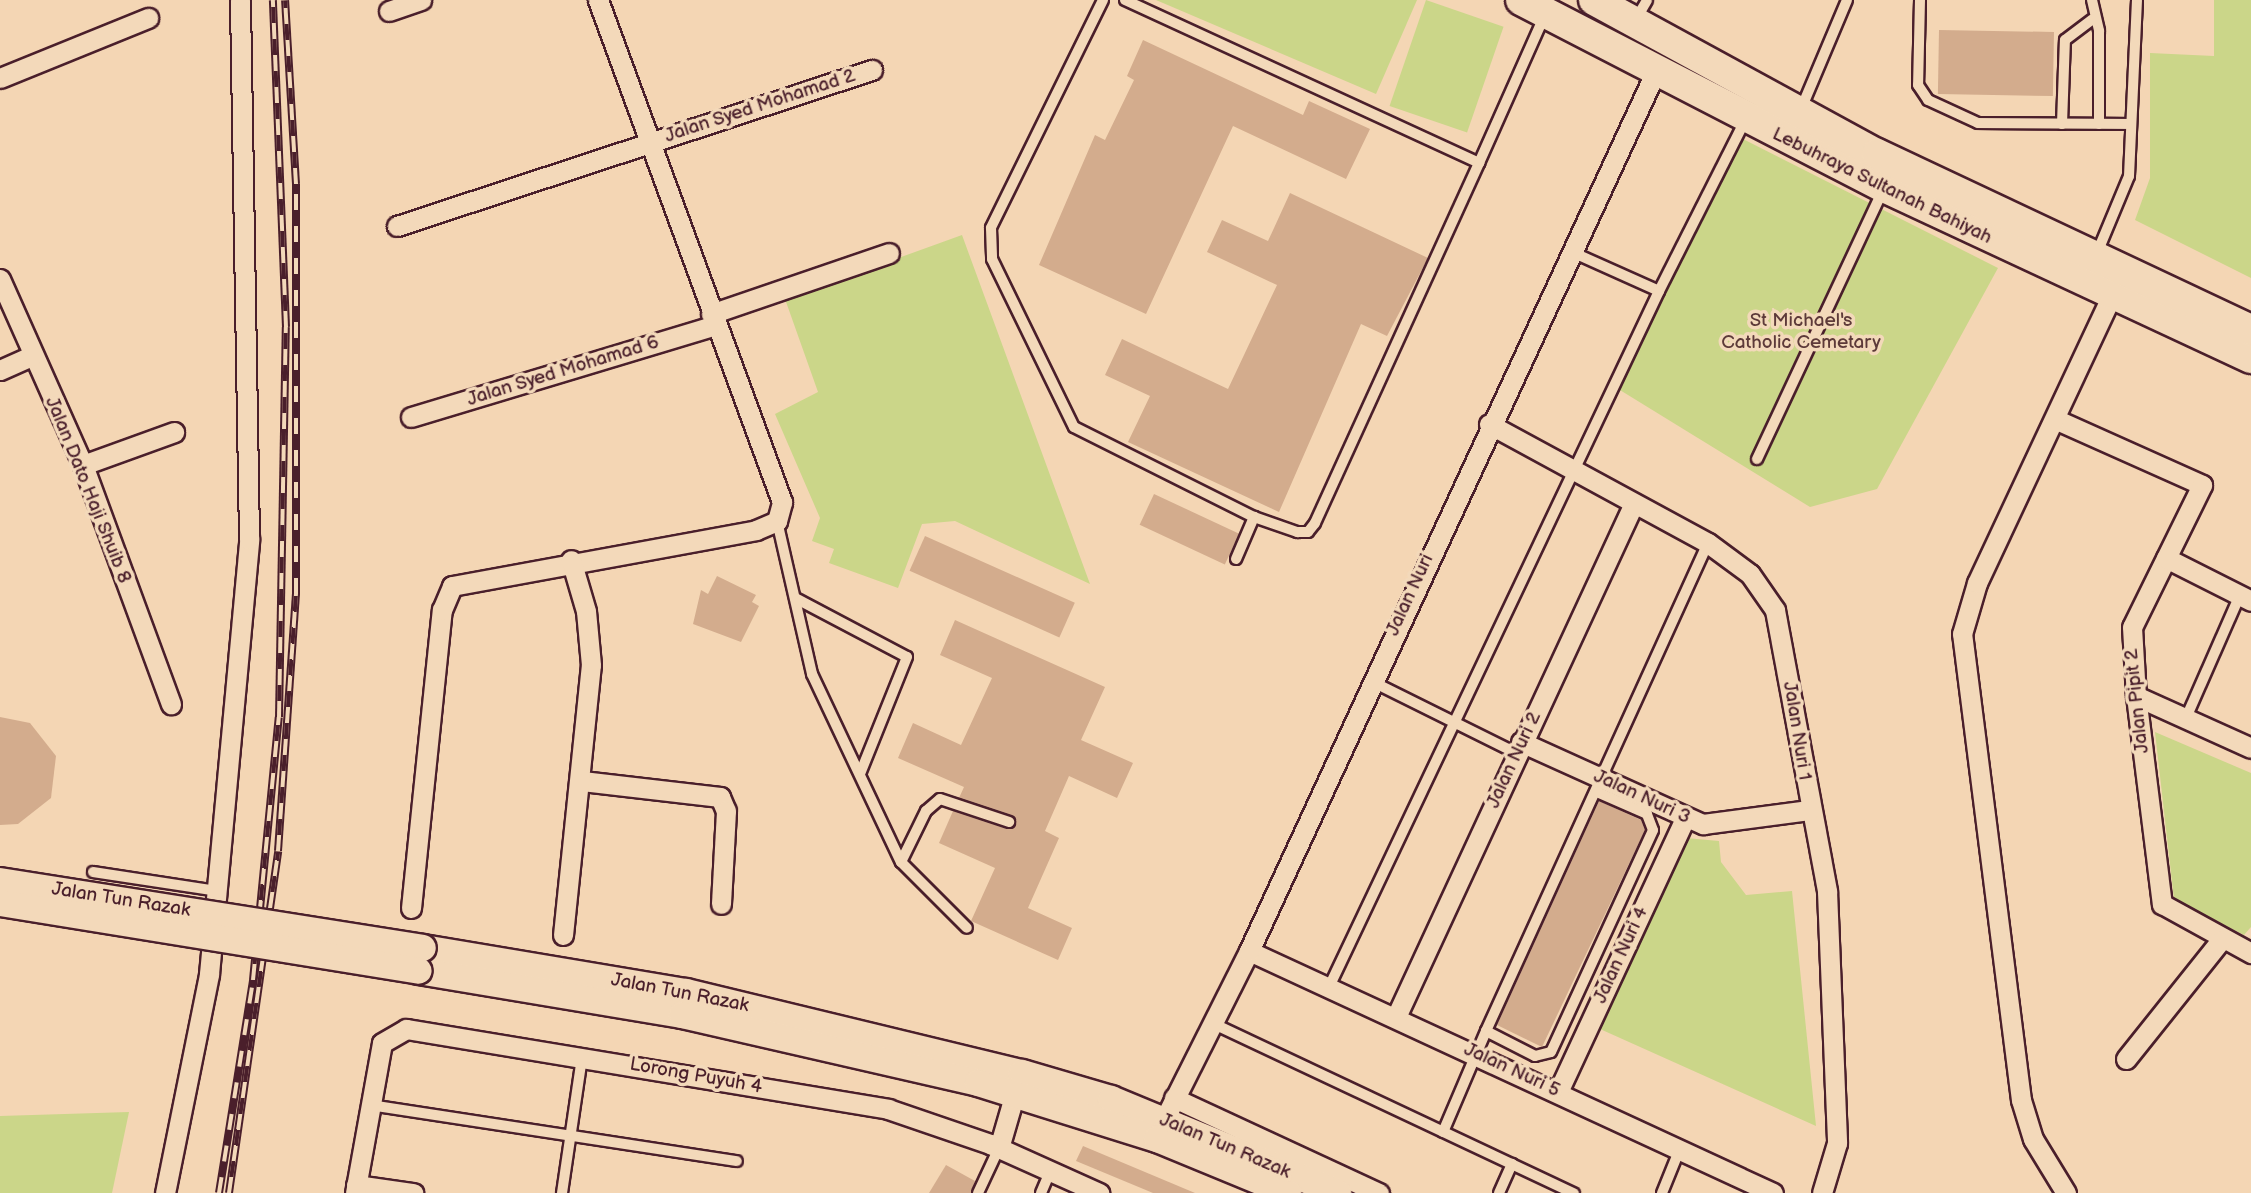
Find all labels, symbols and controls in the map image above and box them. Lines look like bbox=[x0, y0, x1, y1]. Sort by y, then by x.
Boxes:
street label: Jalan Syed Mohamad 2 bbox=[662, 64, 858, 148]
street label: Lebuhraya Sultanah Bahiyah bbox=[1768, 123, 1996, 249]
park label: St Michael's Catholic Cemetary bbox=[1721, 310, 1881, 354]
street label: Jalan Syed Mohamad 6 bbox=[464, 331, 662, 411]
street label: Jalan Dato Haji Shuib 8 bbox=[40, 393, 136, 587]
street label: Jalan Nuri bbox=[1381, 551, 1439, 639]
street label: Jalan Pipit 2 bbox=[2120, 648, 2154, 754]
street label: Jalan Nuri 1 bbox=[1778, 680, 1816, 782]
street label: Jalan Nuri 2 bbox=[1482, 708, 1546, 812]
street label: Jalan Nuri 3 bbox=[1590, 765, 1694, 829]
street label: Jalan Tun Razak bbox=[50, 878, 192, 922]
street label: Jalan Nuri 4 bbox=[1589, 903, 1653, 1007]
street label: Jalan Tun Razak bbox=[609, 968, 751, 1018]
street label: Jalan Nuri 5 bbox=[1460, 1038, 1564, 1102]
street label: Lorong Puyuh 4 bbox=[628, 1053, 764, 1099]
street label: Jalan Tun Razak bbox=[1156, 1108, 1294, 1184]

